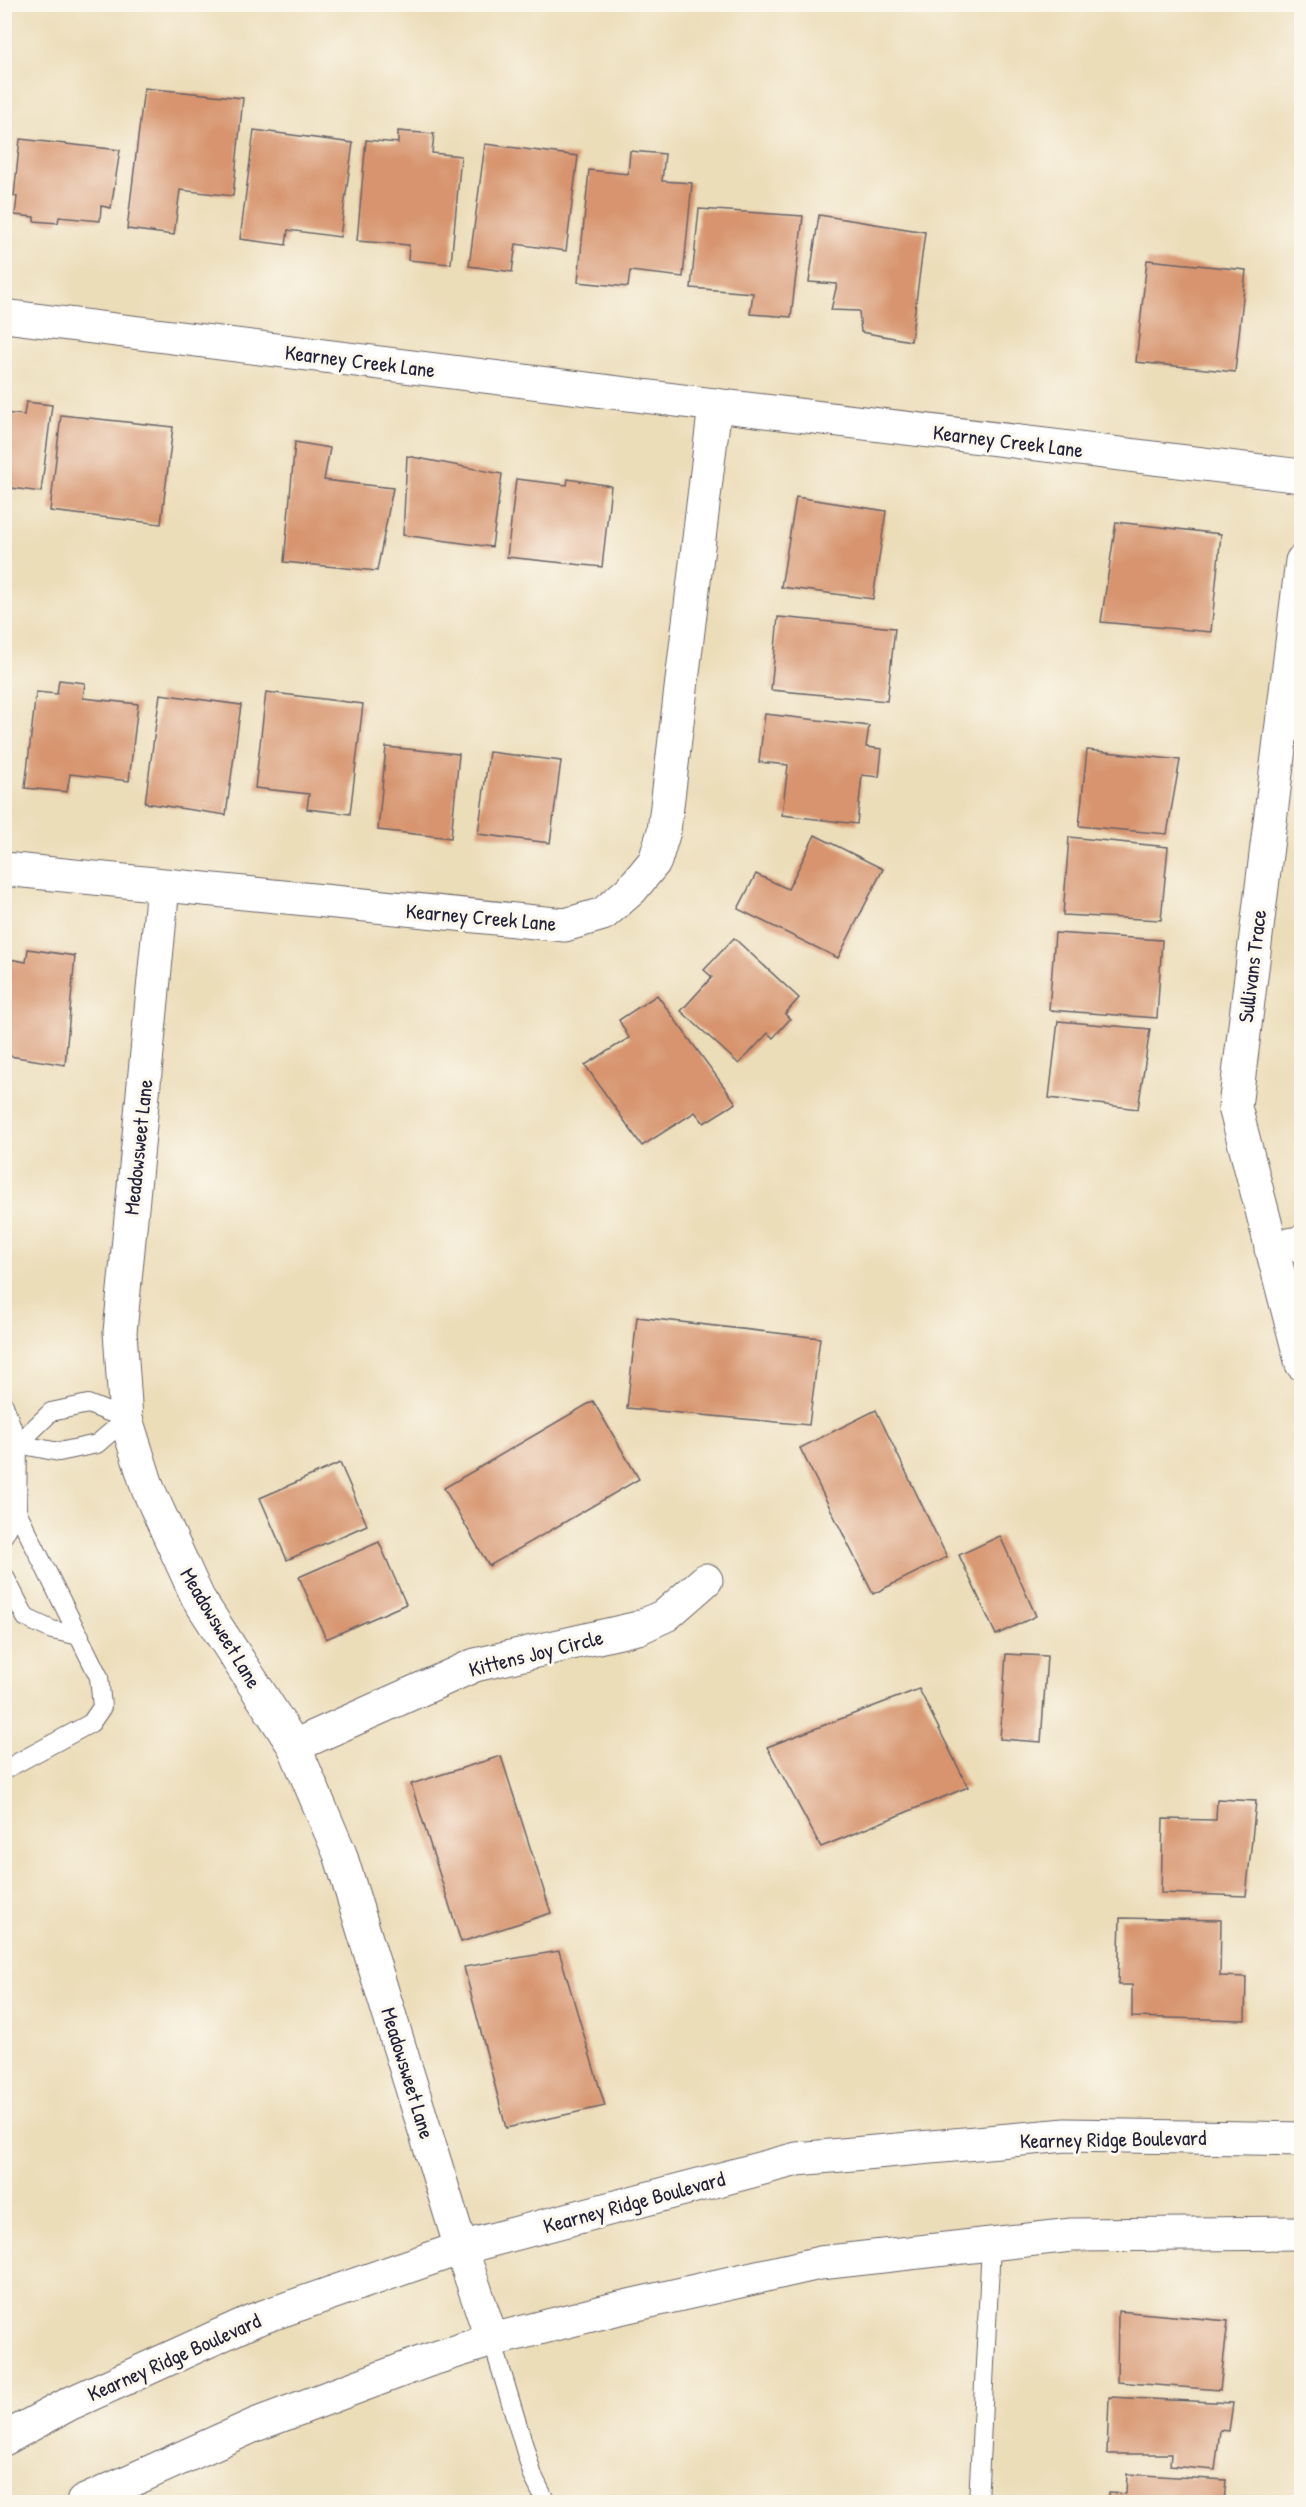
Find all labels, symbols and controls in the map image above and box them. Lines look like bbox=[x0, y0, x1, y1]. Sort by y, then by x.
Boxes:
street label: Kearney Creek Lane bbox=[283, 337, 437, 385]
street label: Kearney Creek Lane bbox=[931, 417, 1085, 465]
street label: Kearney Creek Lane bbox=[405, 896, 557, 938]
street label: Sullivans Trace bbox=[1231, 908, 1273, 1024]
street label: Meadowsweet Lane bbox=[116, 1078, 160, 1216]
street label: Meadowsweet Lane bbox=[174, 1562, 268, 1694]
street label: Kittens Joy Circle bbox=[466, 1622, 606, 1684]
street label: Meadowsweet Lane bbox=[374, 2004, 442, 2142]
street label: Kearney Ridge Boulevard bbox=[1019, 2123, 1207, 2155]
street label: Kearney Ridge Boulevard bbox=[540, 2164, 728, 2240]
street label: Kearney Ridge Boulevard bbox=[83, 2306, 265, 2408]

